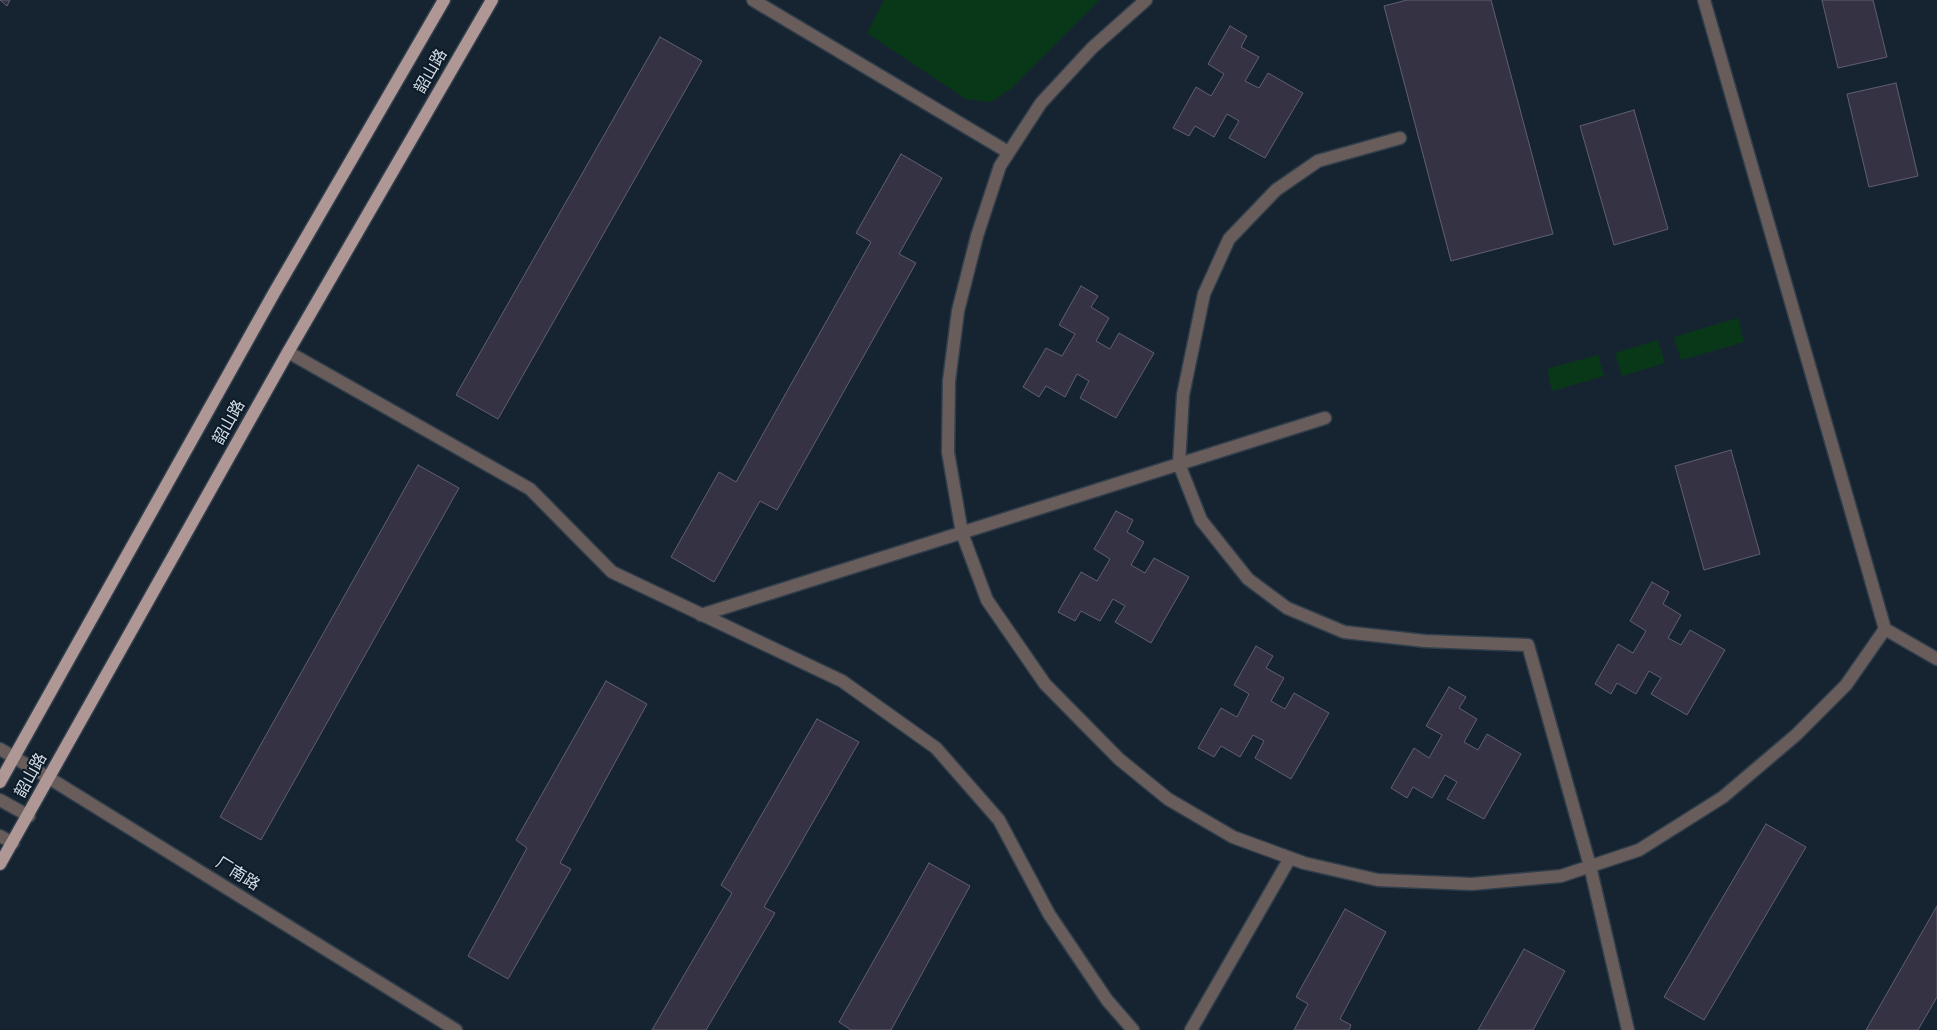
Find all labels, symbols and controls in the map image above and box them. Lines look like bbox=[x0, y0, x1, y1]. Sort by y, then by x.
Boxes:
street label: 韶山路 bbox=[412, 46, 452, 98]
street label: 韶山路 bbox=[210, 397, 250, 449]
street label: 韶山路 bbox=[12, 750, 52, 802]
street label: 厂南路 bbox=[212, 854, 262, 896]

